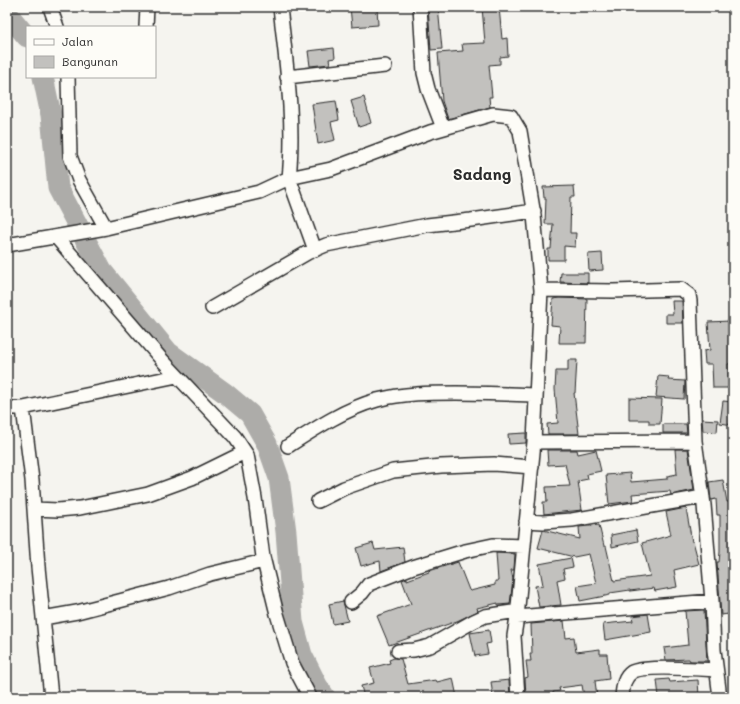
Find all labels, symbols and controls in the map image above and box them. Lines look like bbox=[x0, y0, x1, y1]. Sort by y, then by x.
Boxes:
legend bbox=[26, 26, 156, 78]
text: Jalan bbox=[62, 33, 93, 49]
text: Bangunan bbox=[62, 53, 118, 69]
district label: Sadang bbox=[453, 163, 511, 184]

